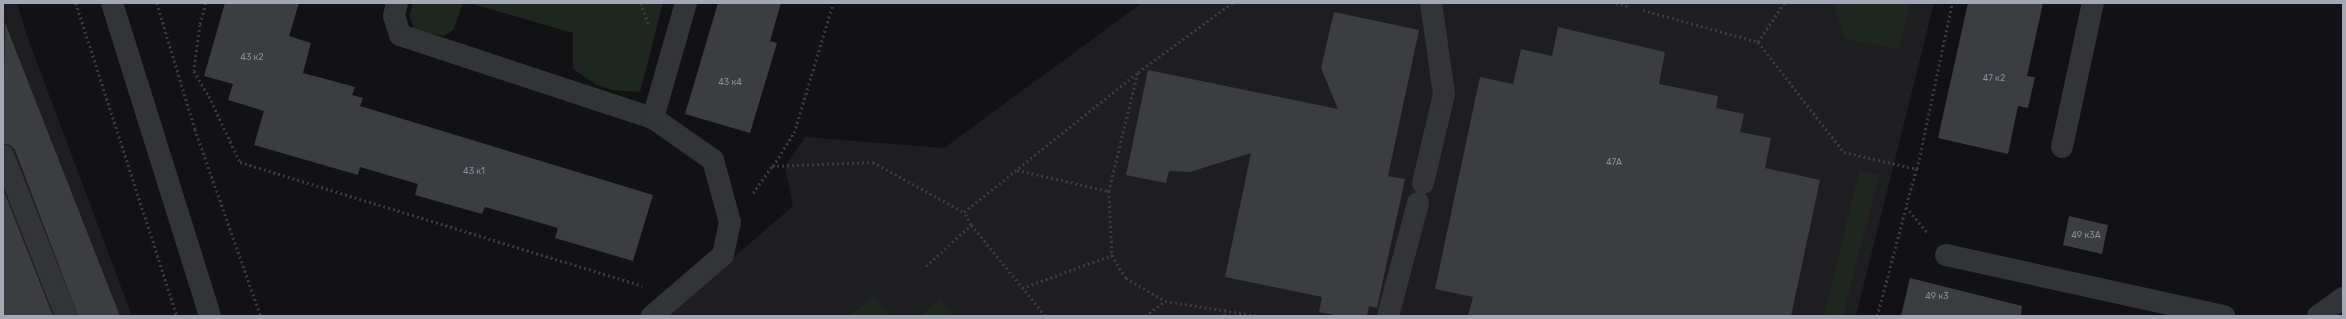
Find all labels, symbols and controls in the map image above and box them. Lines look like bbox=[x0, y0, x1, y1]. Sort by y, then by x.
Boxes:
house number: 43 к2 bbox=[240, 52, 264, 62]
house number: 47 к2 bbox=[1983, 73, 2005, 83]
house number: 43 к4 bbox=[718, 77, 742, 87]
house number: 47А bbox=[1606, 157, 1622, 167]
house number: 43 к1 bbox=[463, 166, 485, 176]
house number: 49 к3А bbox=[2071, 230, 2101, 240]
house number: 49 к3 bbox=[1925, 291, 1949, 301]

